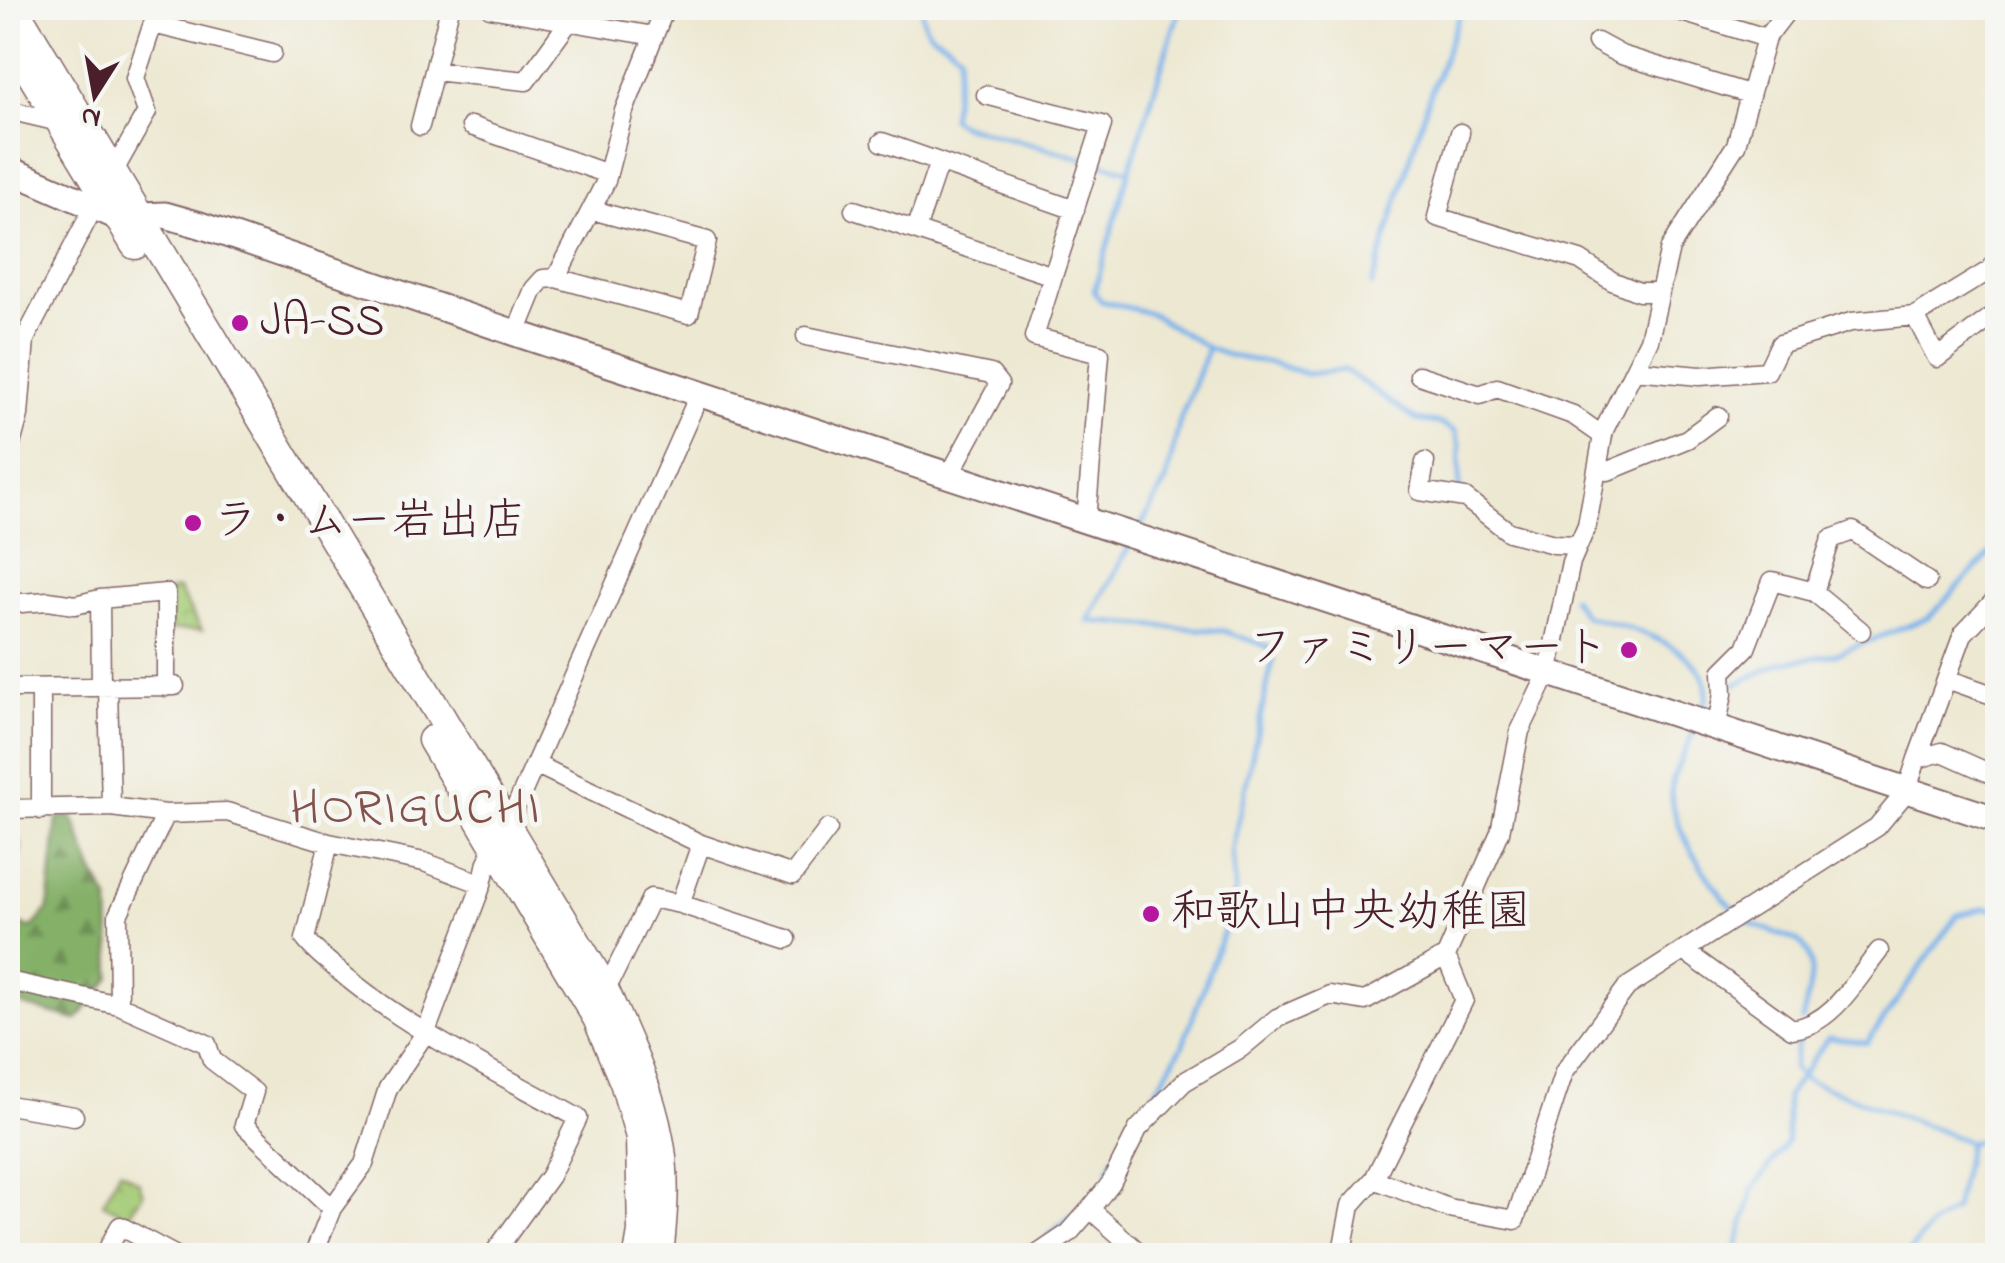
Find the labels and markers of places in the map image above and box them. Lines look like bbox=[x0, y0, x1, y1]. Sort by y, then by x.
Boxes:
place label: JA-SS bbox=[260, 290, 384, 356]
marker: JA-SS bbox=[229, 312, 251, 334]
place label: ラ・ムー岩出店 bbox=[213, 490, 526, 556]
marker: ラ・ムー岩出店 bbox=[182, 512, 204, 534]
place label: ファミリーマート bbox=[1248, 617, 1609, 683]
marker: ファミリーマート bbox=[1618, 639, 1640, 661]
place label: 和歌山中央幼稚園 bbox=[1171, 881, 1531, 947]
marker: 和歌山中央幼稚園 bbox=[1140, 903, 1162, 925]

